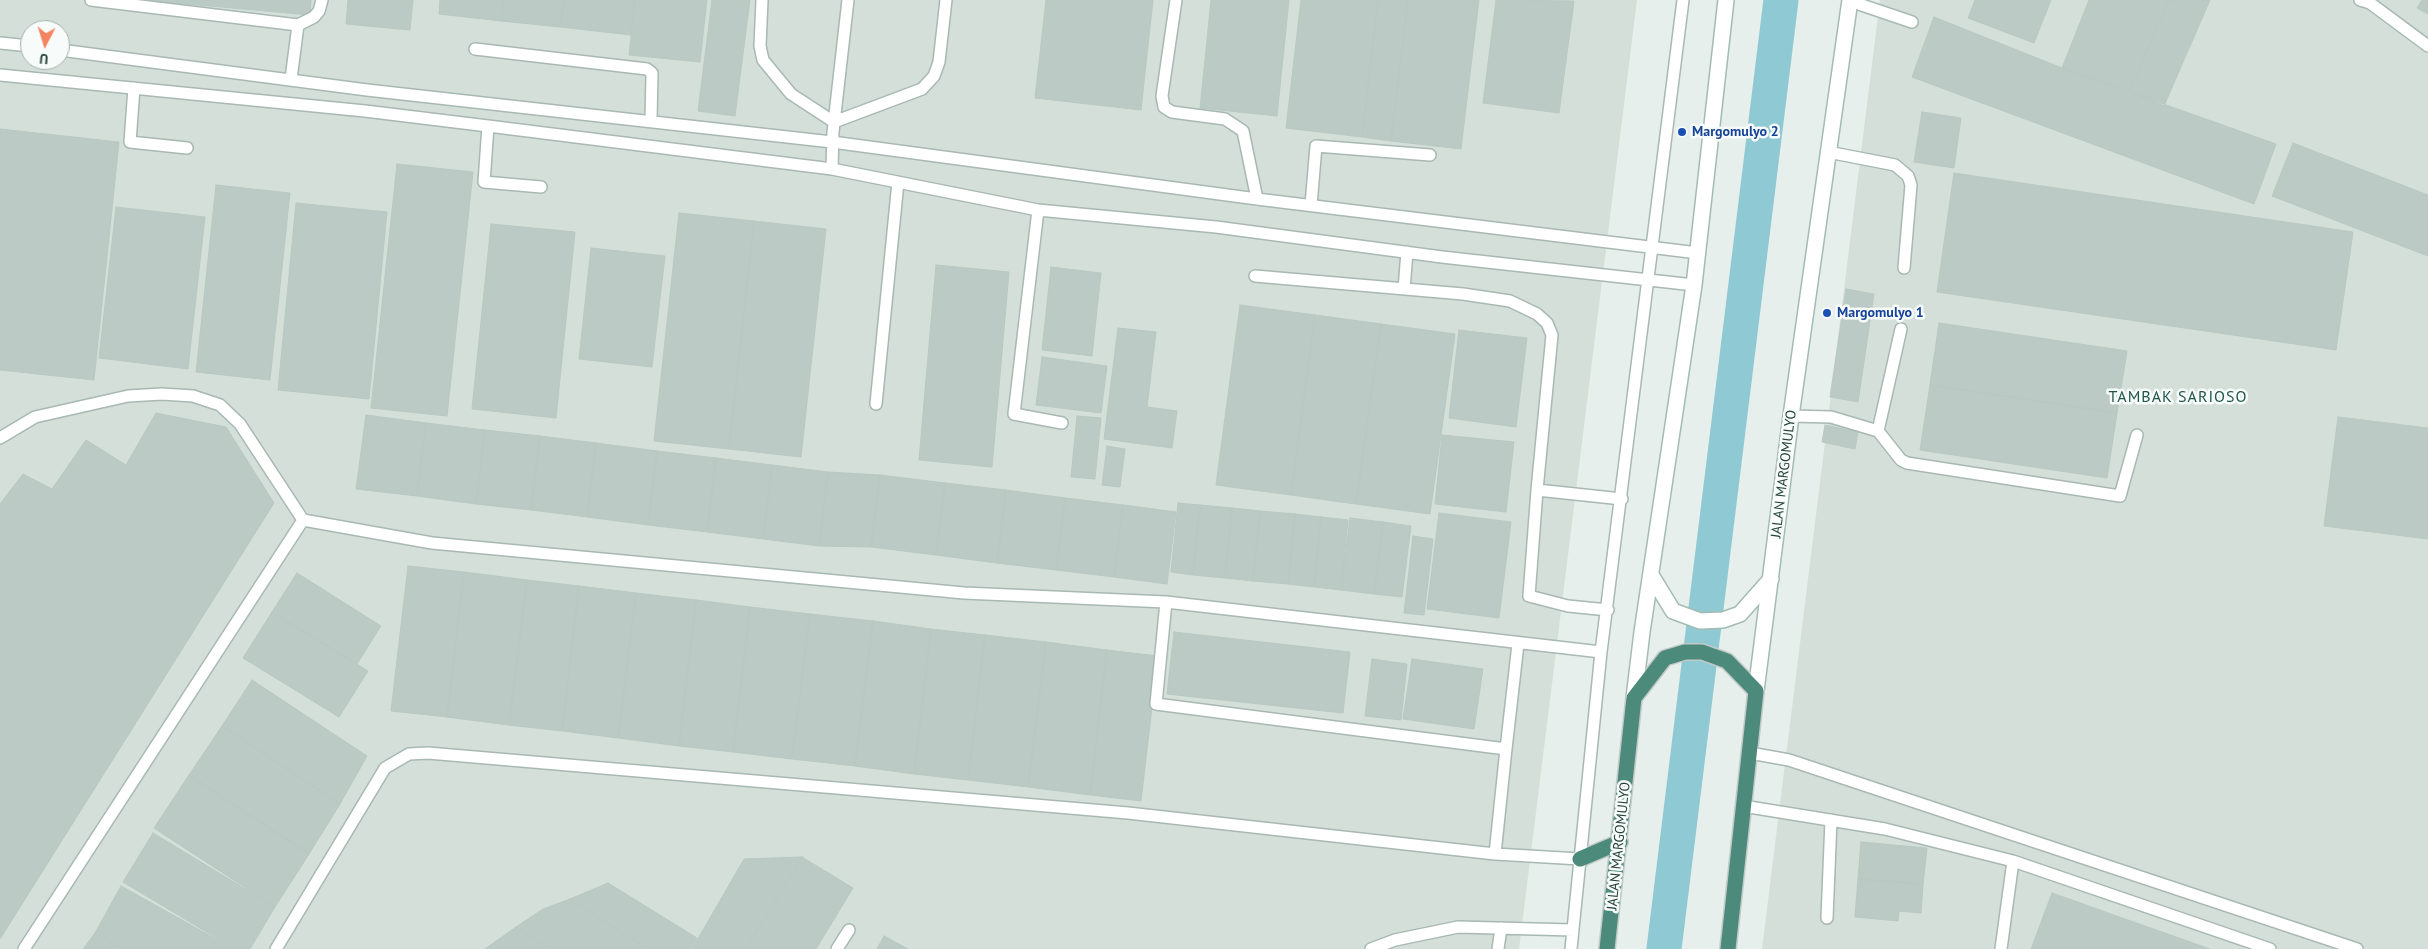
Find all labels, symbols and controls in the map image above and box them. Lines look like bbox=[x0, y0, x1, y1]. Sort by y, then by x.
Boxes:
north arrow bbox=[20, 20, 70, 70]
text: U bbox=[39, 50, 49, 68]
place label: Margomulyo 2 bbox=[1692, 124, 1779, 140]
marker: Margomulyo 2 bbox=[1676, 126, 1688, 138]
place label: Margomulyo 1 bbox=[1837, 305, 1924, 321]
marker: Margomulyo 1 bbox=[1821, 307, 1833, 319]
district label: TAMBAK SARIOSO bbox=[2107, 387, 2249, 407]
street label: JALAN MARGOMULYO bbox=[1768, 409, 1800, 539]
street label: JALAN MARGOMULYO bbox=[1604, 781, 1634, 911]

